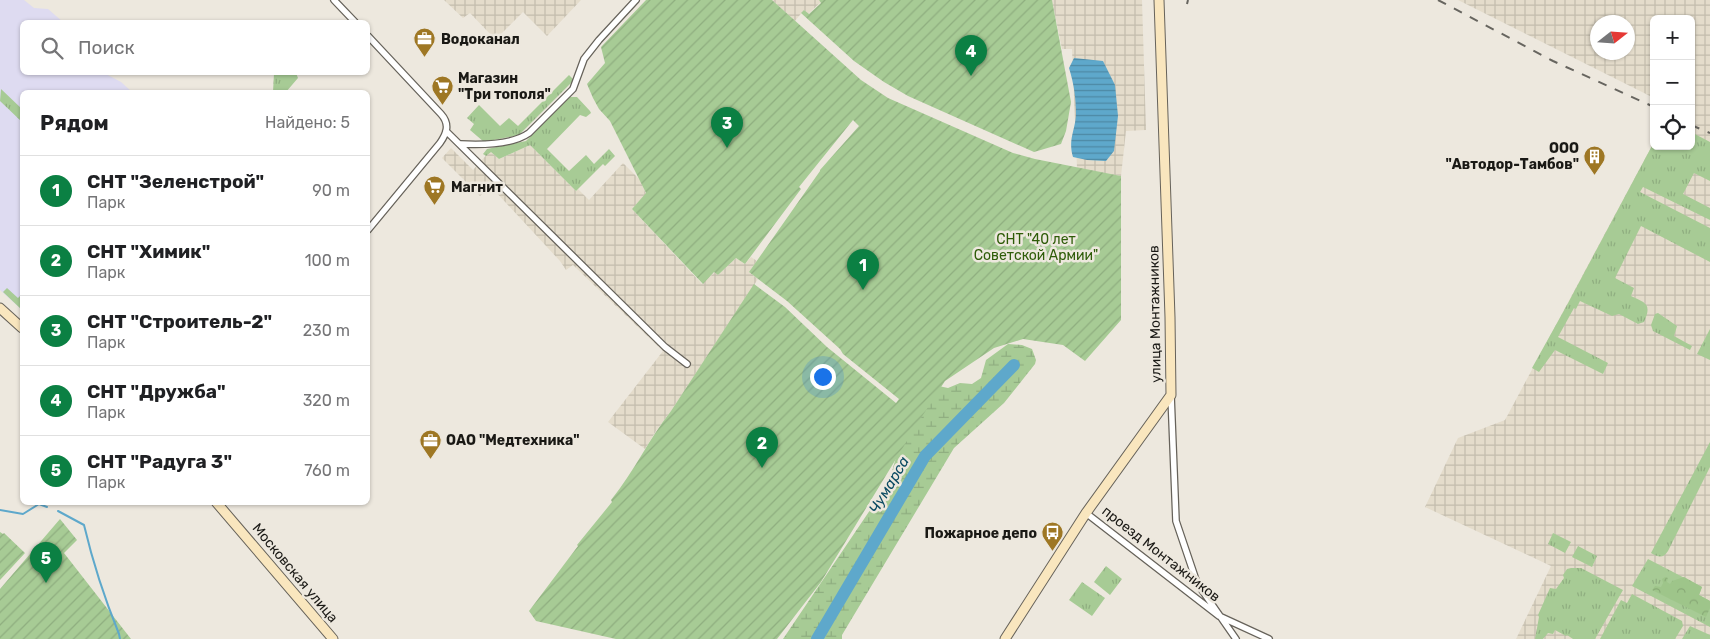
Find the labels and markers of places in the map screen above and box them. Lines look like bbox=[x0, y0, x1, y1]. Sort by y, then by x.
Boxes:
office icon: Водоканал bbox=[413, 27, 437, 58]
place label: Водоканал bbox=[441, 31, 520, 48]
pin: 4 bbox=[955, 35, 987, 76]
place label: Магазин "Три тополя" bbox=[458, 70, 551, 103]
supermarket icon: Магазин "Три тополя" bbox=[430, 74, 454, 105]
pin: 3 bbox=[711, 107, 743, 148]
place label: ООО "Автодор-Тамбов" bbox=[1446, 140, 1579, 173]
building icon: ООО "Автодор-Тамбов" bbox=[1583, 144, 1607, 175]
supermarket icon: Магнит bbox=[423, 175, 447, 206]
place label: Магнит bbox=[451, 179, 503, 196]
pin: 1 bbox=[847, 249, 879, 290]
pin: 2 bbox=[746, 427, 778, 468]
office icon: ОАО "Медтехника" bbox=[418, 428, 442, 459]
place label: ОАО "Медтехника" bbox=[446, 432, 580, 449]
bus stop icon: Пожарное депо bbox=[1041, 521, 1065, 552]
place label: Пожарное депо bbox=[924, 525, 1037, 542]
pin: 5 bbox=[30, 542, 62, 583]

